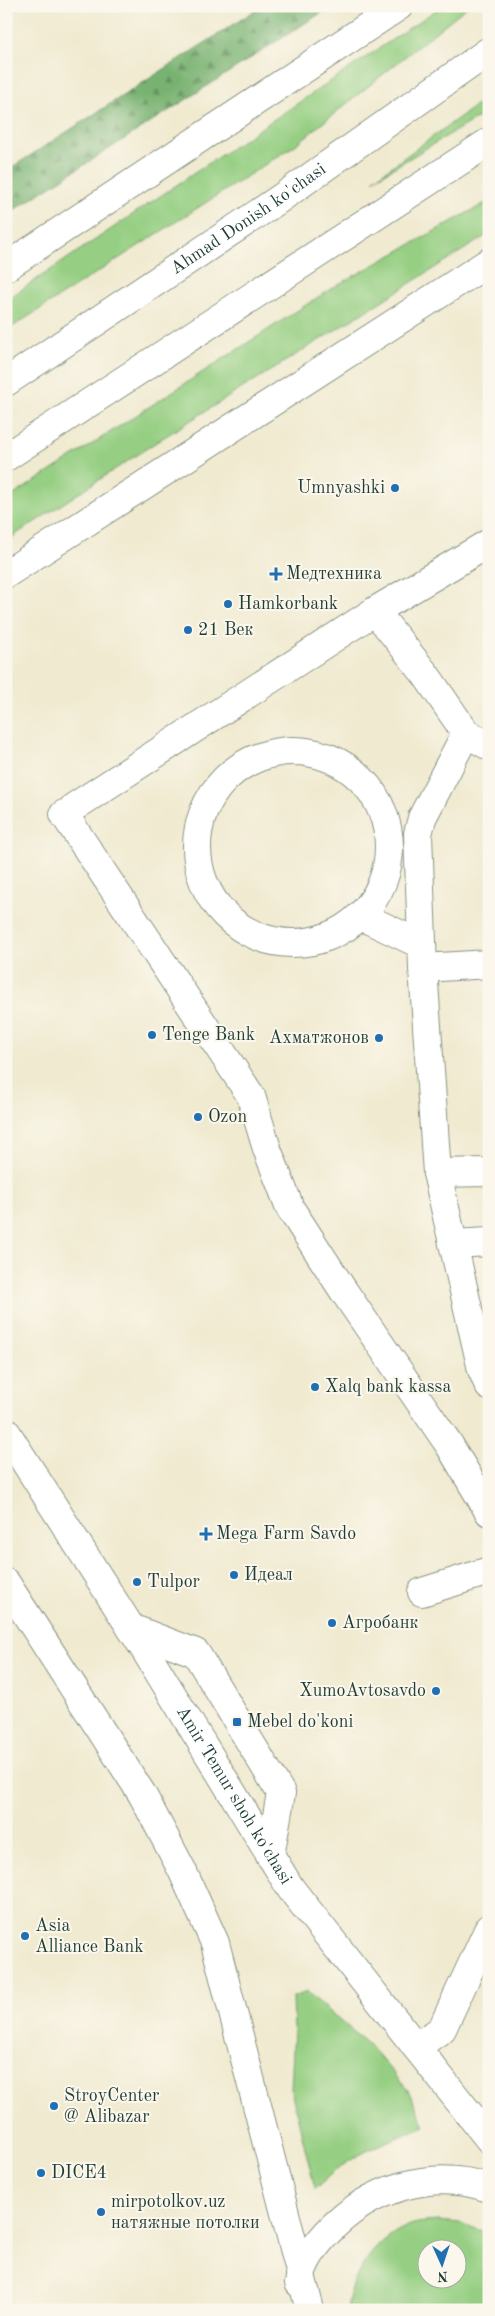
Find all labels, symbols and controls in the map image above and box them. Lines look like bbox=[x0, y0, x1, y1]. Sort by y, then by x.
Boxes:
street label: Ahmad Donish ko'chasi bbox=[167, 160, 329, 278]
place label: Umnyashki bbox=[297, 479, 385, 497]
marker: Umnyashki bbox=[389, 482, 401, 494]
place label: Медтехника bbox=[286, 565, 382, 583]
marker: Медтехника bbox=[270, 568, 282, 580]
place label: Hamkorbank bbox=[238, 595, 338, 613]
marker: Hamkorbank bbox=[222, 598, 234, 610]
place label: 21 Век bbox=[198, 621, 254, 639]
marker: 21 Век bbox=[182, 624, 194, 636]
place label: Tenge Bank bbox=[162, 1026, 255, 1044]
marker: Tenge Bank bbox=[146, 1029, 158, 1041]
place label: Ахматжонов bbox=[269, 1029, 369, 1047]
marker: Ахматжонов bbox=[373, 1032, 385, 1044]
place label: Ozon bbox=[208, 1108, 247, 1126]
marker: Ozon bbox=[192, 1111, 204, 1123]
place label: Xalq bank kassa bbox=[325, 1378, 451, 1396]
marker: Xalq bank kassa bbox=[309, 1381, 321, 1393]
place label: Mega Farm Savdo bbox=[216, 1525, 356, 1543]
marker: Mega Farm Savdo bbox=[200, 1528, 212, 1540]
place label: Идеал bbox=[244, 1566, 293, 1584]
marker: Идеал bbox=[228, 1569, 240, 1581]
place label: Tulpor bbox=[147, 1573, 201, 1591]
marker: Tulpor bbox=[131, 1576, 143, 1588]
place label: Агробанк bbox=[342, 1614, 419, 1632]
marker: Агробанк bbox=[326, 1617, 338, 1629]
place label: XumoAvtosavdo bbox=[299, 1682, 426, 1700]
marker: XumoAvtosavdo bbox=[430, 1685, 442, 1697]
street label: Amir Temur shoh ko'chasi bbox=[173, 1703, 295, 1888]
place label: Mebel do'koni bbox=[247, 1713, 353, 1731]
marker: Mebel do'koni bbox=[231, 1716, 243, 1728]
place label: Asia Alliance Bank bbox=[35, 1917, 144, 1956]
marker: Asia Alliance Bank bbox=[19, 1930, 31, 1942]
place label: StroyCenter @ Alibazar bbox=[64, 2087, 160, 2126]
marker: StroyCenter @ Alibazar bbox=[48, 2100, 60, 2112]
place label: DICE4 bbox=[51, 2164, 107, 2182]
marker: DICE4 bbox=[35, 2167, 47, 2179]
place label: mirpotolkov.uz натяжные потолки bbox=[111, 2193, 260, 2232]
marker: mirpotolkov.uz натяжные потолки bbox=[95, 2206, 107, 2218]
north arrow bbox=[418, 2238, 468, 2288]
text: N bbox=[437, 2269, 448, 2283]

